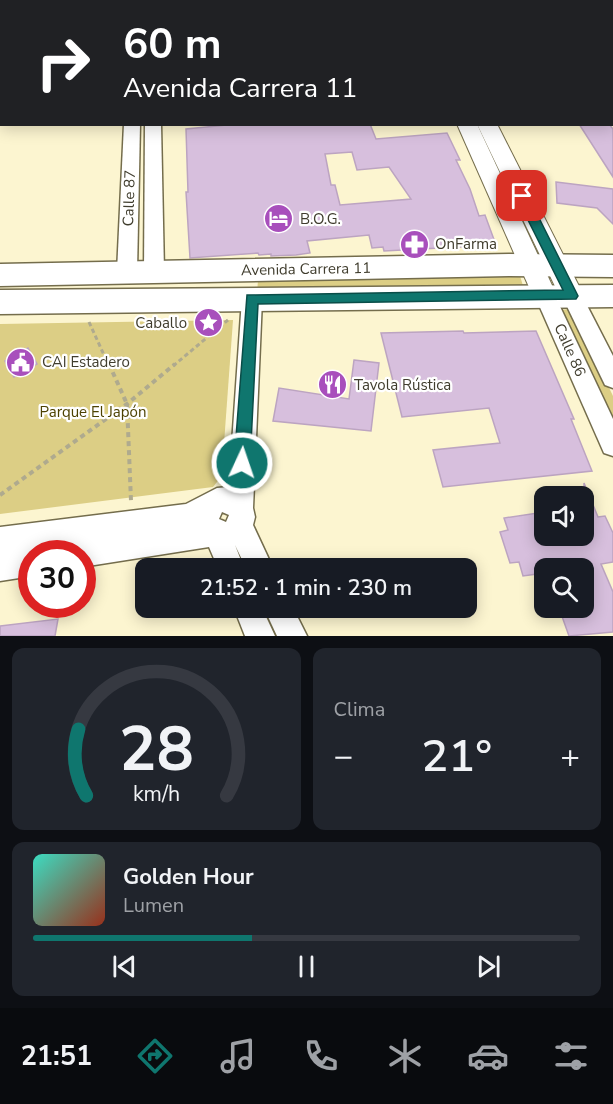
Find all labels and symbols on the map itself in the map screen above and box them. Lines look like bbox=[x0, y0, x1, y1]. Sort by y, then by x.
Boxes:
street label: Calle 87 bbox=[118, 169, 140, 227]
pin bbox=[496, 170, 547, 221]
hotel icon: B.O.G. bbox=[263, 203, 295, 235]
place label: B.O.G. bbox=[300, 209, 341, 229]
pharmacy icon: OnFarma bbox=[398, 228, 430, 260]
place label: OnFarma bbox=[435, 234, 497, 254]
street label: Avenida Carrera 11 bbox=[241, 258, 371, 280]
place icon: Caballo bbox=[192, 307, 224, 339]
place label: Caballo bbox=[135, 313, 187, 333]
street label: Calle 86 bbox=[549, 320, 591, 380]
public building icon: CAI Estadero bbox=[5, 346, 37, 378]
place label: CAI Estadero bbox=[42, 352, 130, 372]
restaurant icon: Tavola Rústica bbox=[317, 369, 349, 401]
place label: Tavola Rústica bbox=[354, 375, 451, 395]
park label: Parque El Japón bbox=[40, 402, 146, 422]
position arrow bbox=[210, 431, 274, 495]
speed limit sign: 30 bbox=[18, 540, 96, 618]

